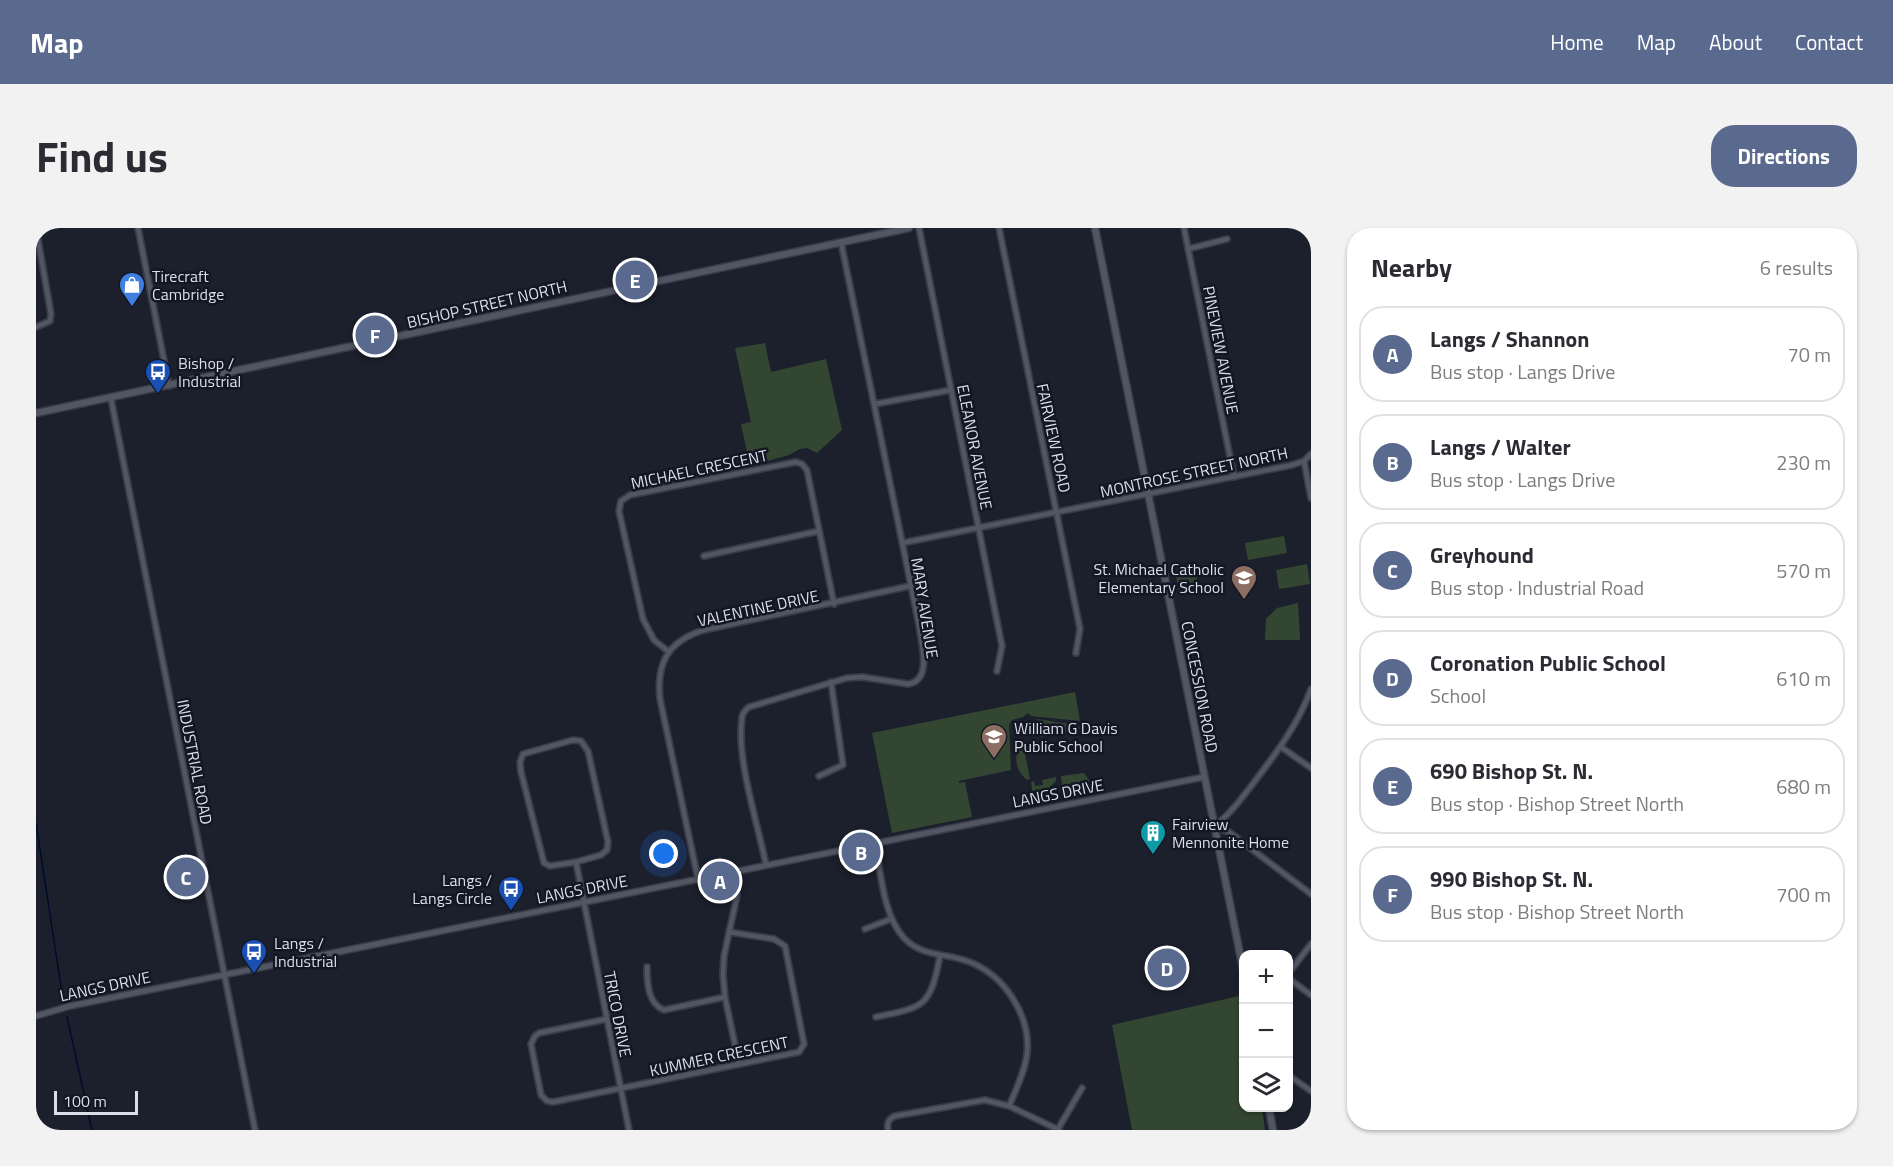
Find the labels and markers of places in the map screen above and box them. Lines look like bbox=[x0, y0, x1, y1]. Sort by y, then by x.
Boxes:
pin: E bbox=[616, 257, 654, 302]
place label: Tirecraft Cambridge bbox=[152, 264, 224, 306]
shop icon: Tirecraft Cambridge bbox=[117, 270, 147, 308]
pin: F bbox=[356, 312, 394, 358]
place label: Bishop / Industrial bbox=[178, 351, 241, 393]
bus stop icon: Bishop / Industrial bbox=[143, 357, 173, 395]
place label: St. Michael Catholic Elementary School bbox=[1094, 557, 1224, 599]
school or university icon: St. Michael Catholic Elementary School bbox=[1229, 563, 1259, 601]
place label: William G Davis Public School bbox=[1014, 716, 1118, 758]
school or university icon: William G Davis Public School bbox=[979, 722, 1009, 760]
place label: Fairview Mennonite Home bbox=[1172, 812, 1289, 854]
building icon: Fairview Mennonite Home bbox=[1138, 818, 1168, 856]
pin: B bbox=[842, 830, 880, 874]
pin: C bbox=[166, 854, 206, 900]
pin: A bbox=[700, 858, 740, 904]
place label: Langs / Langs Circle bbox=[412, 868, 492, 910]
bus stop icon: Langs / Langs Circle bbox=[496, 874, 526, 912]
place label: Langs / Industrial bbox=[274, 931, 337, 973]
bus stop icon: Langs / Industrial bbox=[239, 937, 269, 975]
pin: D bbox=[1148, 946, 1186, 990]

